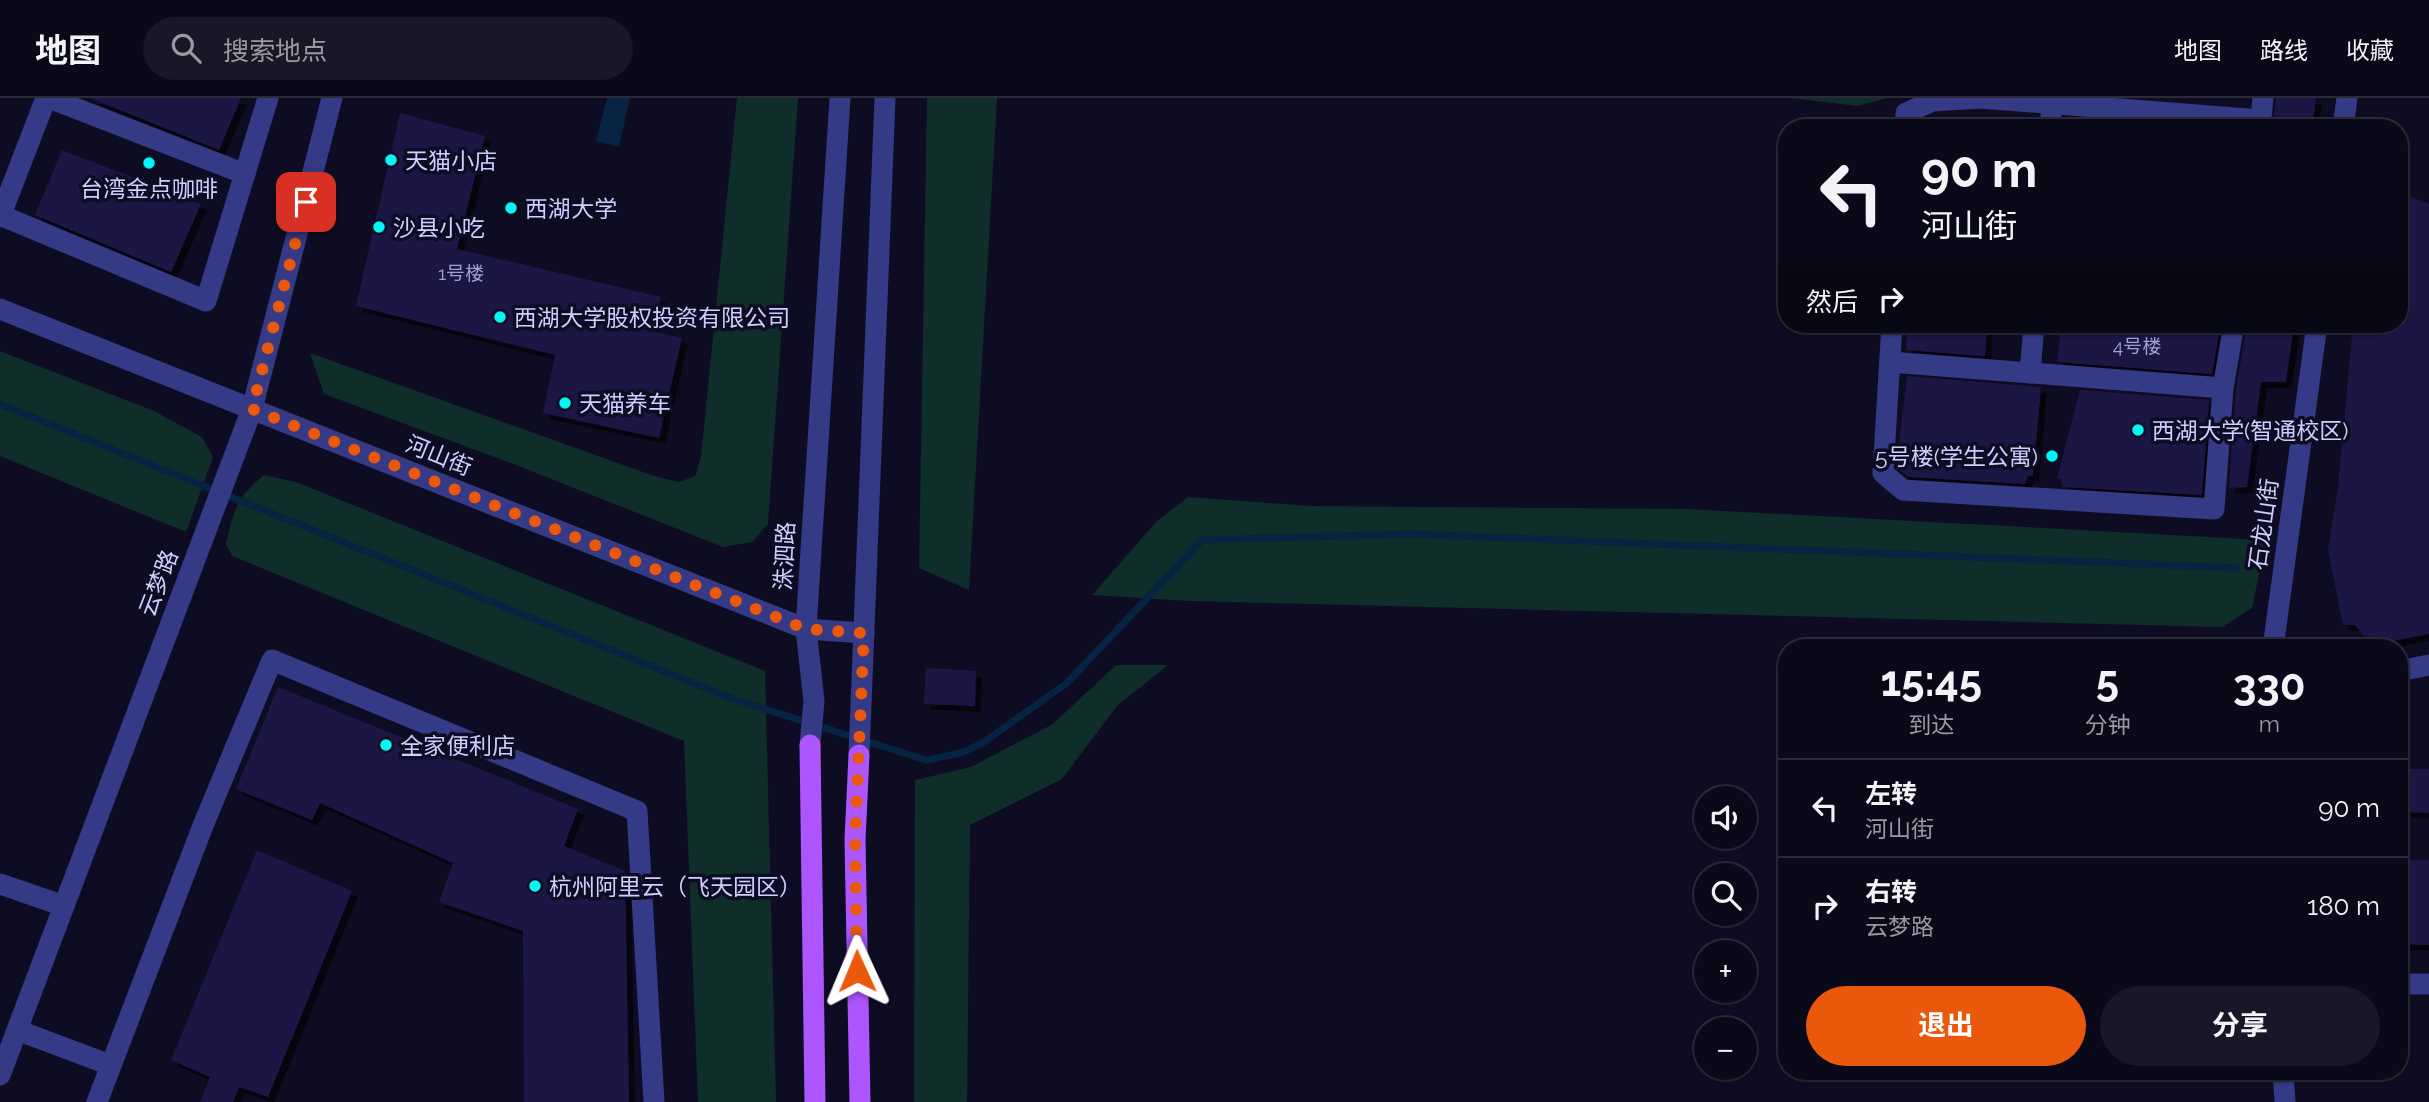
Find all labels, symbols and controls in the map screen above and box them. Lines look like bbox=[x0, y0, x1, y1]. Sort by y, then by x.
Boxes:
search box bbox=[143, 17, 633, 80]
icon: search bbox=[167, 29, 205, 67]
text: 地图 bbox=[35, 31, 101, 70]
text: 搜索地点 bbox=[223, 36, 327, 66]
text: 地图 bbox=[2174, 36, 2222, 65]
text: 路线 bbox=[2260, 36, 2308, 65]
text: 收藏 bbox=[2346, 36, 2394, 65]
text: 90 m bbox=[1921, 141, 2037, 198]
place label: 天猫小店 bbox=[405, 147, 497, 174]
icon: left bbox=[1806, 147, 1897, 238]
marker: 天猫小店 bbox=[383, 152, 399, 168]
marker: 台湾金点咖啡 bbox=[141, 155, 157, 171]
pin bbox=[276, 172, 336, 232]
place label: 台湾金点咖啡 bbox=[80, 175, 218, 202]
icon: arrive bbox=[287, 183, 325, 221]
place label: 西湖大学 bbox=[525, 195, 617, 222]
marker: 西湖大学 bbox=[503, 200, 519, 216]
text: 河山街 bbox=[1921, 207, 2017, 244]
place label: 沙县小吃 bbox=[393, 214, 485, 241]
marker: 沙县小吃 bbox=[371, 219, 387, 235]
house number: 1号楼 bbox=[438, 262, 484, 284]
icon: right bbox=[1872, 280, 1910, 318]
text: 然后 bbox=[1806, 287, 1858, 317]
place label: 西湖大学股权投资有限公司 bbox=[514, 304, 790, 331]
marker: 西湖大学股权投资有限公司 bbox=[492, 309, 508, 325]
house number: 4号楼 bbox=[2113, 335, 2161, 357]
place label: 天猫养车 bbox=[579, 390, 671, 417]
marker: 天猫养车 bbox=[557, 395, 573, 411]
place label: 西湖大学(智通校区) bbox=[2152, 417, 2348, 444]
marker: 西湖大学(智通校区) bbox=[2130, 422, 2146, 438]
street label: 河山街 bbox=[402, 430, 476, 480]
place label: 5号楼(学生公寓) bbox=[1875, 443, 2038, 470]
marker: 5号楼(学生公寓) bbox=[2044, 448, 2060, 464]
street label: 石龙山街 bbox=[2243, 477, 2283, 571]
street label: 洙泗路 bbox=[769, 521, 799, 591]
street label: 云梦路 bbox=[133, 546, 183, 620]
text: 15:45 bbox=[1880, 657, 1982, 706]
text: 5 bbox=[2096, 657, 2119, 706]
text: 330 bbox=[2233, 661, 2306, 710]
text: m bbox=[2259, 710, 2280, 737]
text: 到达 bbox=[1908, 711, 1954, 738]
text: 分钟 bbox=[2084, 711, 2130, 738]
place label: 全家便利店 bbox=[400, 732, 515, 759]
marker: 全家便利店 bbox=[378, 737, 394, 753]
text: 左转 bbox=[1865, 779, 1917, 809]
map controls bbox=[1694, 786, 1757, 1080]
button: sound bbox=[1694, 786, 1757, 849]
icon: left bbox=[1806, 789, 1844, 827]
text: 90 m bbox=[2318, 793, 2380, 823]
text: 河山街 bbox=[1865, 815, 1934, 842]
button: search bbox=[1694, 863, 1757, 926]
place label: 杭州阿里云（飞天园区） bbox=[549, 873, 802, 900]
text: 右转 bbox=[1865, 877, 1917, 907]
marker: 杭州阿里云（飞天园区） bbox=[527, 878, 543, 894]
icon: right bbox=[1806, 887, 1844, 925]
text: 180 m bbox=[2307, 891, 2380, 921]
text: 云梦路 bbox=[1865, 913, 1934, 940]
position arrow bbox=[820, 934, 894, 1008]
button: + bbox=[1694, 940, 1757, 1003]
button: 退出 bbox=[1806, 986, 2086, 1066]
button: 分享 bbox=[2100, 986, 2380, 1066]
button: − bbox=[1694, 1017, 1757, 1080]

